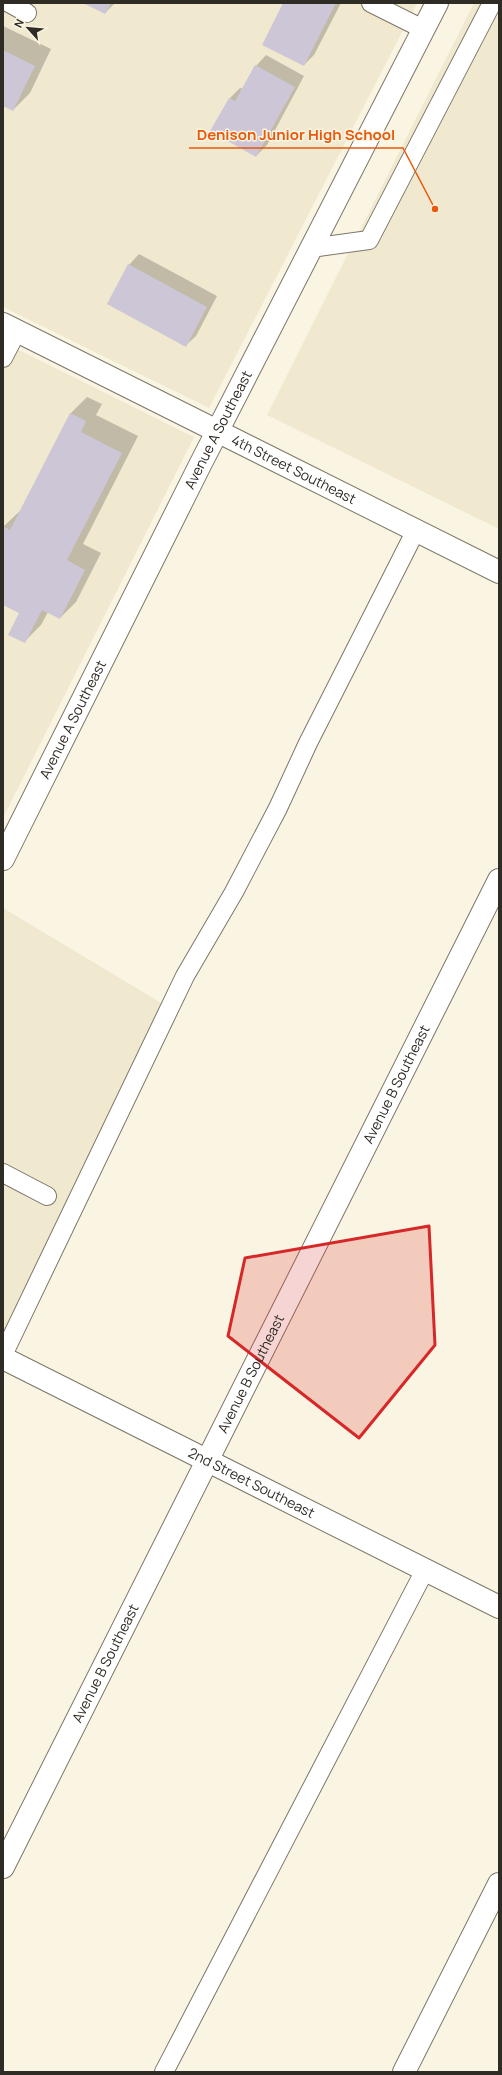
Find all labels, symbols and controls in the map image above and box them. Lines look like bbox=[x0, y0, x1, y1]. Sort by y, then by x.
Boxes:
north arrow bbox=[8, 8, 48, 48]
text: N bbox=[10, 16, 27, 30]
callout: Denison Junior High School bbox=[189, 121, 403, 148]
text: Denison Junior High School bbox=[197, 124, 395, 145]
street label: Avenue A Southeast bbox=[180, 367, 256, 492]
street label: 4th Street Southeast bbox=[228, 430, 360, 508]
street label: Avenue A Southeast bbox=[35, 656, 110, 782]
street label: Avenue B Southeast bbox=[358, 1021, 434, 1146]
street label: Avenue B Southeast bbox=[213, 1311, 288, 1436]
street label: 2nd Street Southeast bbox=[185, 1443, 319, 1522]
street label: Avenue B Southeast bbox=[67, 1600, 143, 1725]

